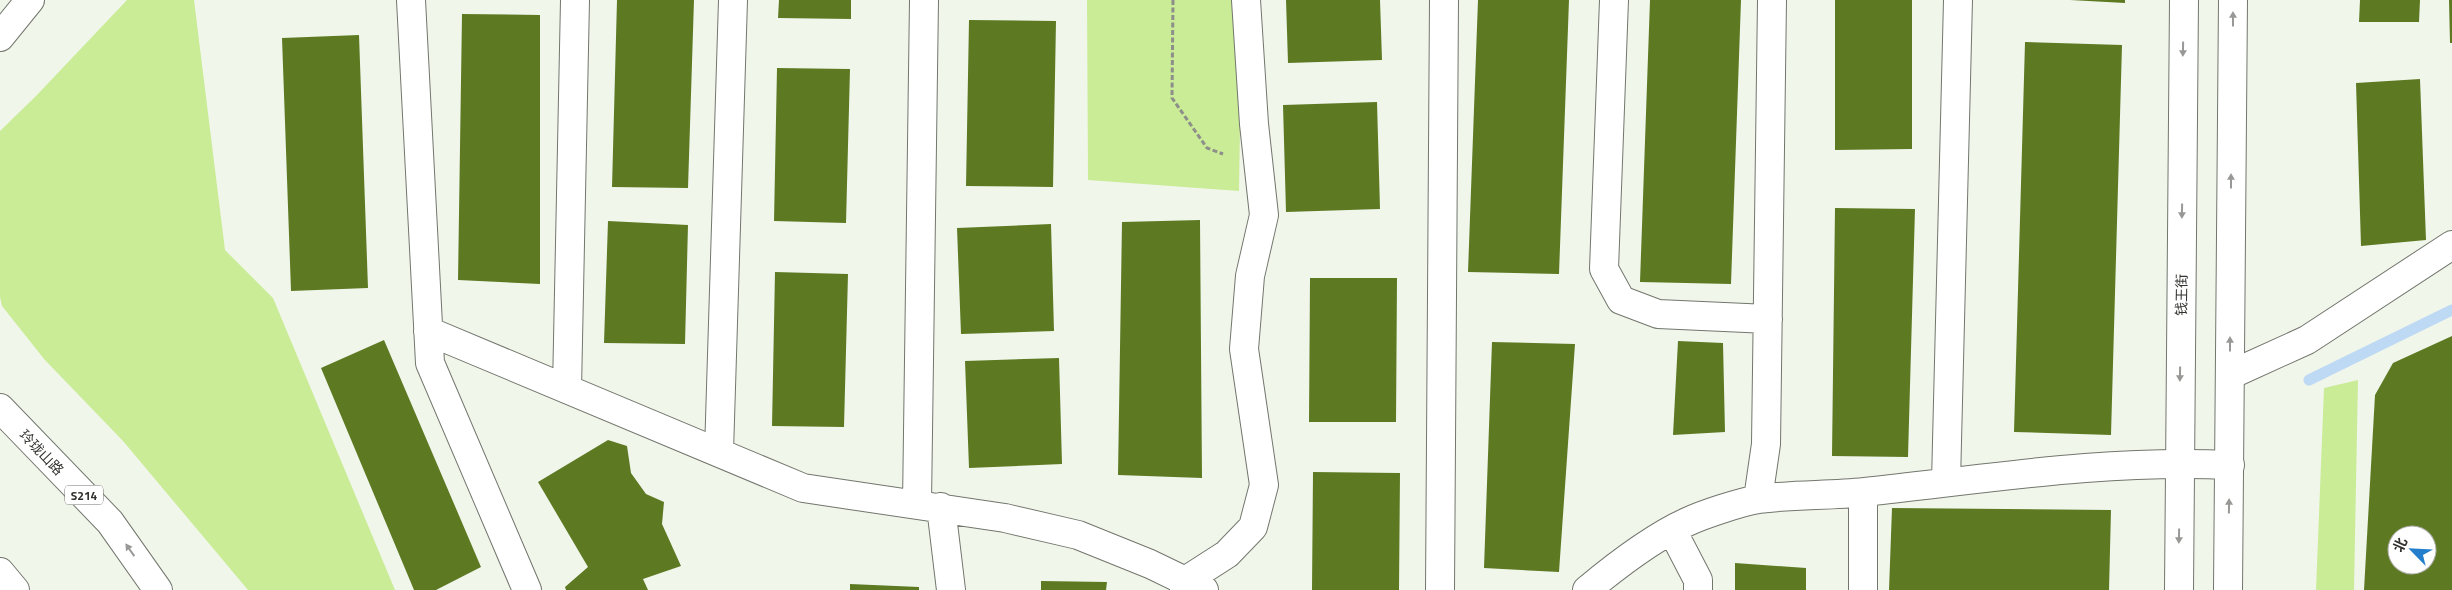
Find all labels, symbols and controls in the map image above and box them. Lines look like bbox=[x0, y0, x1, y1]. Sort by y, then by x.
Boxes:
one-way arrow bbox=[2229, 11, 2237, 27]
one-way arrow bbox=[2179, 41, 2187, 57]
one-way arrow bbox=[2228, 173, 2236, 189]
one-way arrow bbox=[2178, 203, 2186, 219]
street label: 钱王街 bbox=[2170, 274, 2192, 316]
one-way arrow bbox=[2226, 336, 2234, 352]
one-way arrow bbox=[2176, 366, 2184, 382]
street label: 玲珑山路 bbox=[15, 425, 69, 479]
road number: S214 bbox=[65, 486, 103, 504]
one-way arrow bbox=[2225, 498, 2233, 514]
north arrow bbox=[2387, 525, 2437, 575]
one-way arrow bbox=[2175, 528, 2183, 544]
text: 北 bbox=[2387, 534, 2412, 555]
one-way arrow bbox=[125, 543, 135, 557]

